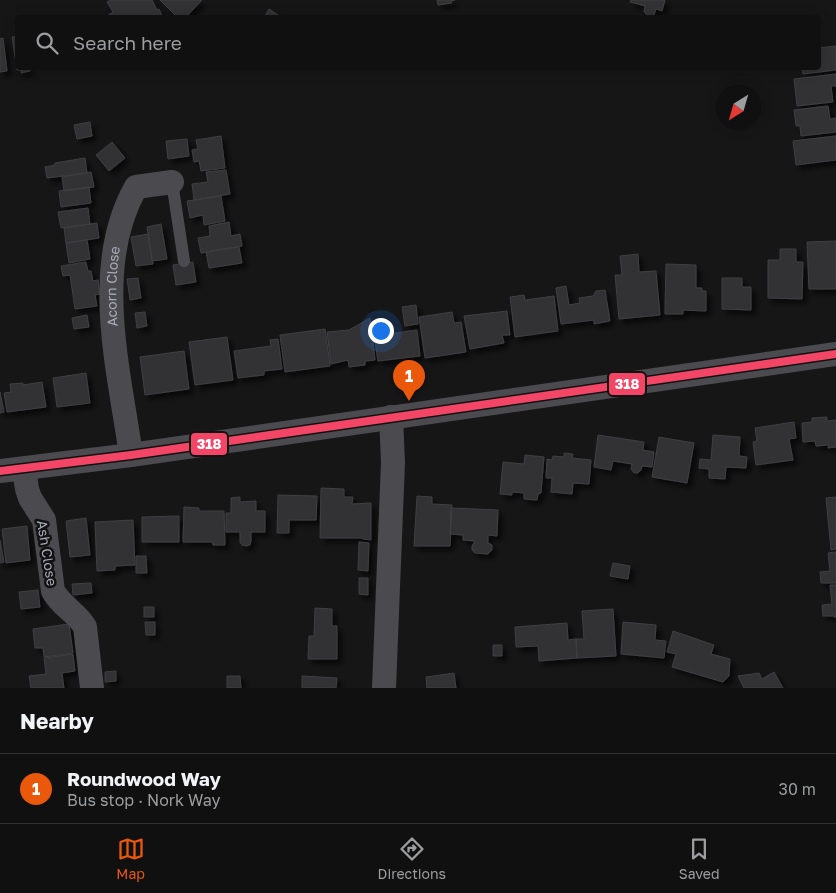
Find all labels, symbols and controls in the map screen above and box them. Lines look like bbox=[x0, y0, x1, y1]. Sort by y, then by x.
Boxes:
search box bbox=[15, 15, 821, 70]
icon: search bbox=[33, 29, 61, 57]
text: Search here bbox=[73, 31, 182, 54]
north arrow bbox=[716, 85, 761, 130]
street label: Acorn Close bbox=[102, 245, 123, 327]
your location bbox=[368, 318, 394, 344]
pin: 1 bbox=[393, 360, 425, 401]
line badge: 318 bbox=[608, 372, 646, 396]
text: 318 bbox=[615, 375, 639, 392]
line badge: 318 bbox=[190, 432, 228, 456]
text: 318 bbox=[197, 435, 221, 452]
street label: Ash Close bbox=[34, 519, 61, 587]
text: Nearby bbox=[20, 708, 94, 734]
text: Roundwood Way bbox=[67, 767, 221, 790]
text: 1 bbox=[32, 779, 40, 799]
text: 30 m bbox=[779, 779, 816, 799]
text: Bus stop · Nork Way bbox=[67, 790, 220, 810]
tab: Map bbox=[116, 835, 145, 882]
tab: Directions bbox=[378, 835, 446, 882]
tab: Saved bbox=[679, 835, 720, 882]

